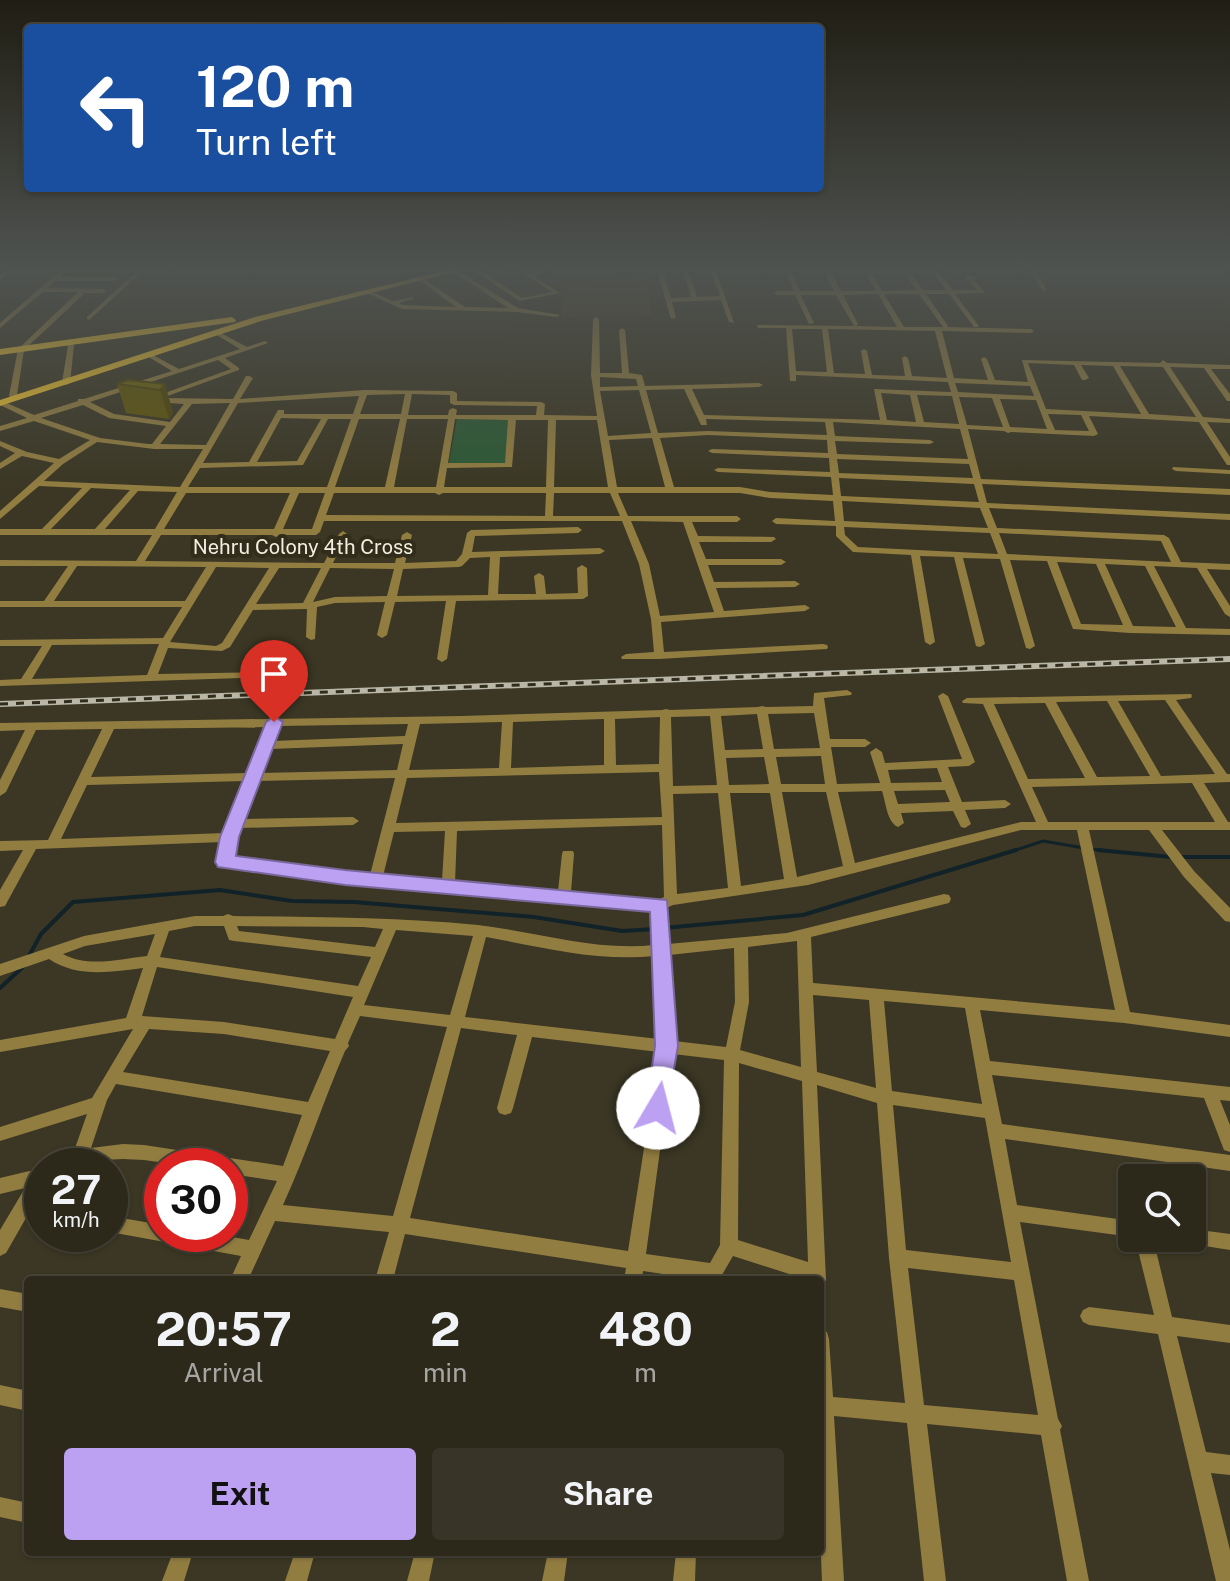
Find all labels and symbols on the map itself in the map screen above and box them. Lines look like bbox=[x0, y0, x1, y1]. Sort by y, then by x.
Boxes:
street label: Nehru Colony 4th Cross bbox=[193, 535, 413, 559]
pin bbox=[240, 640, 308, 722]
position arrow bbox=[616, 1066, 700, 1150]
speed limit sign: 30 bbox=[144, 1148, 248, 1252]

